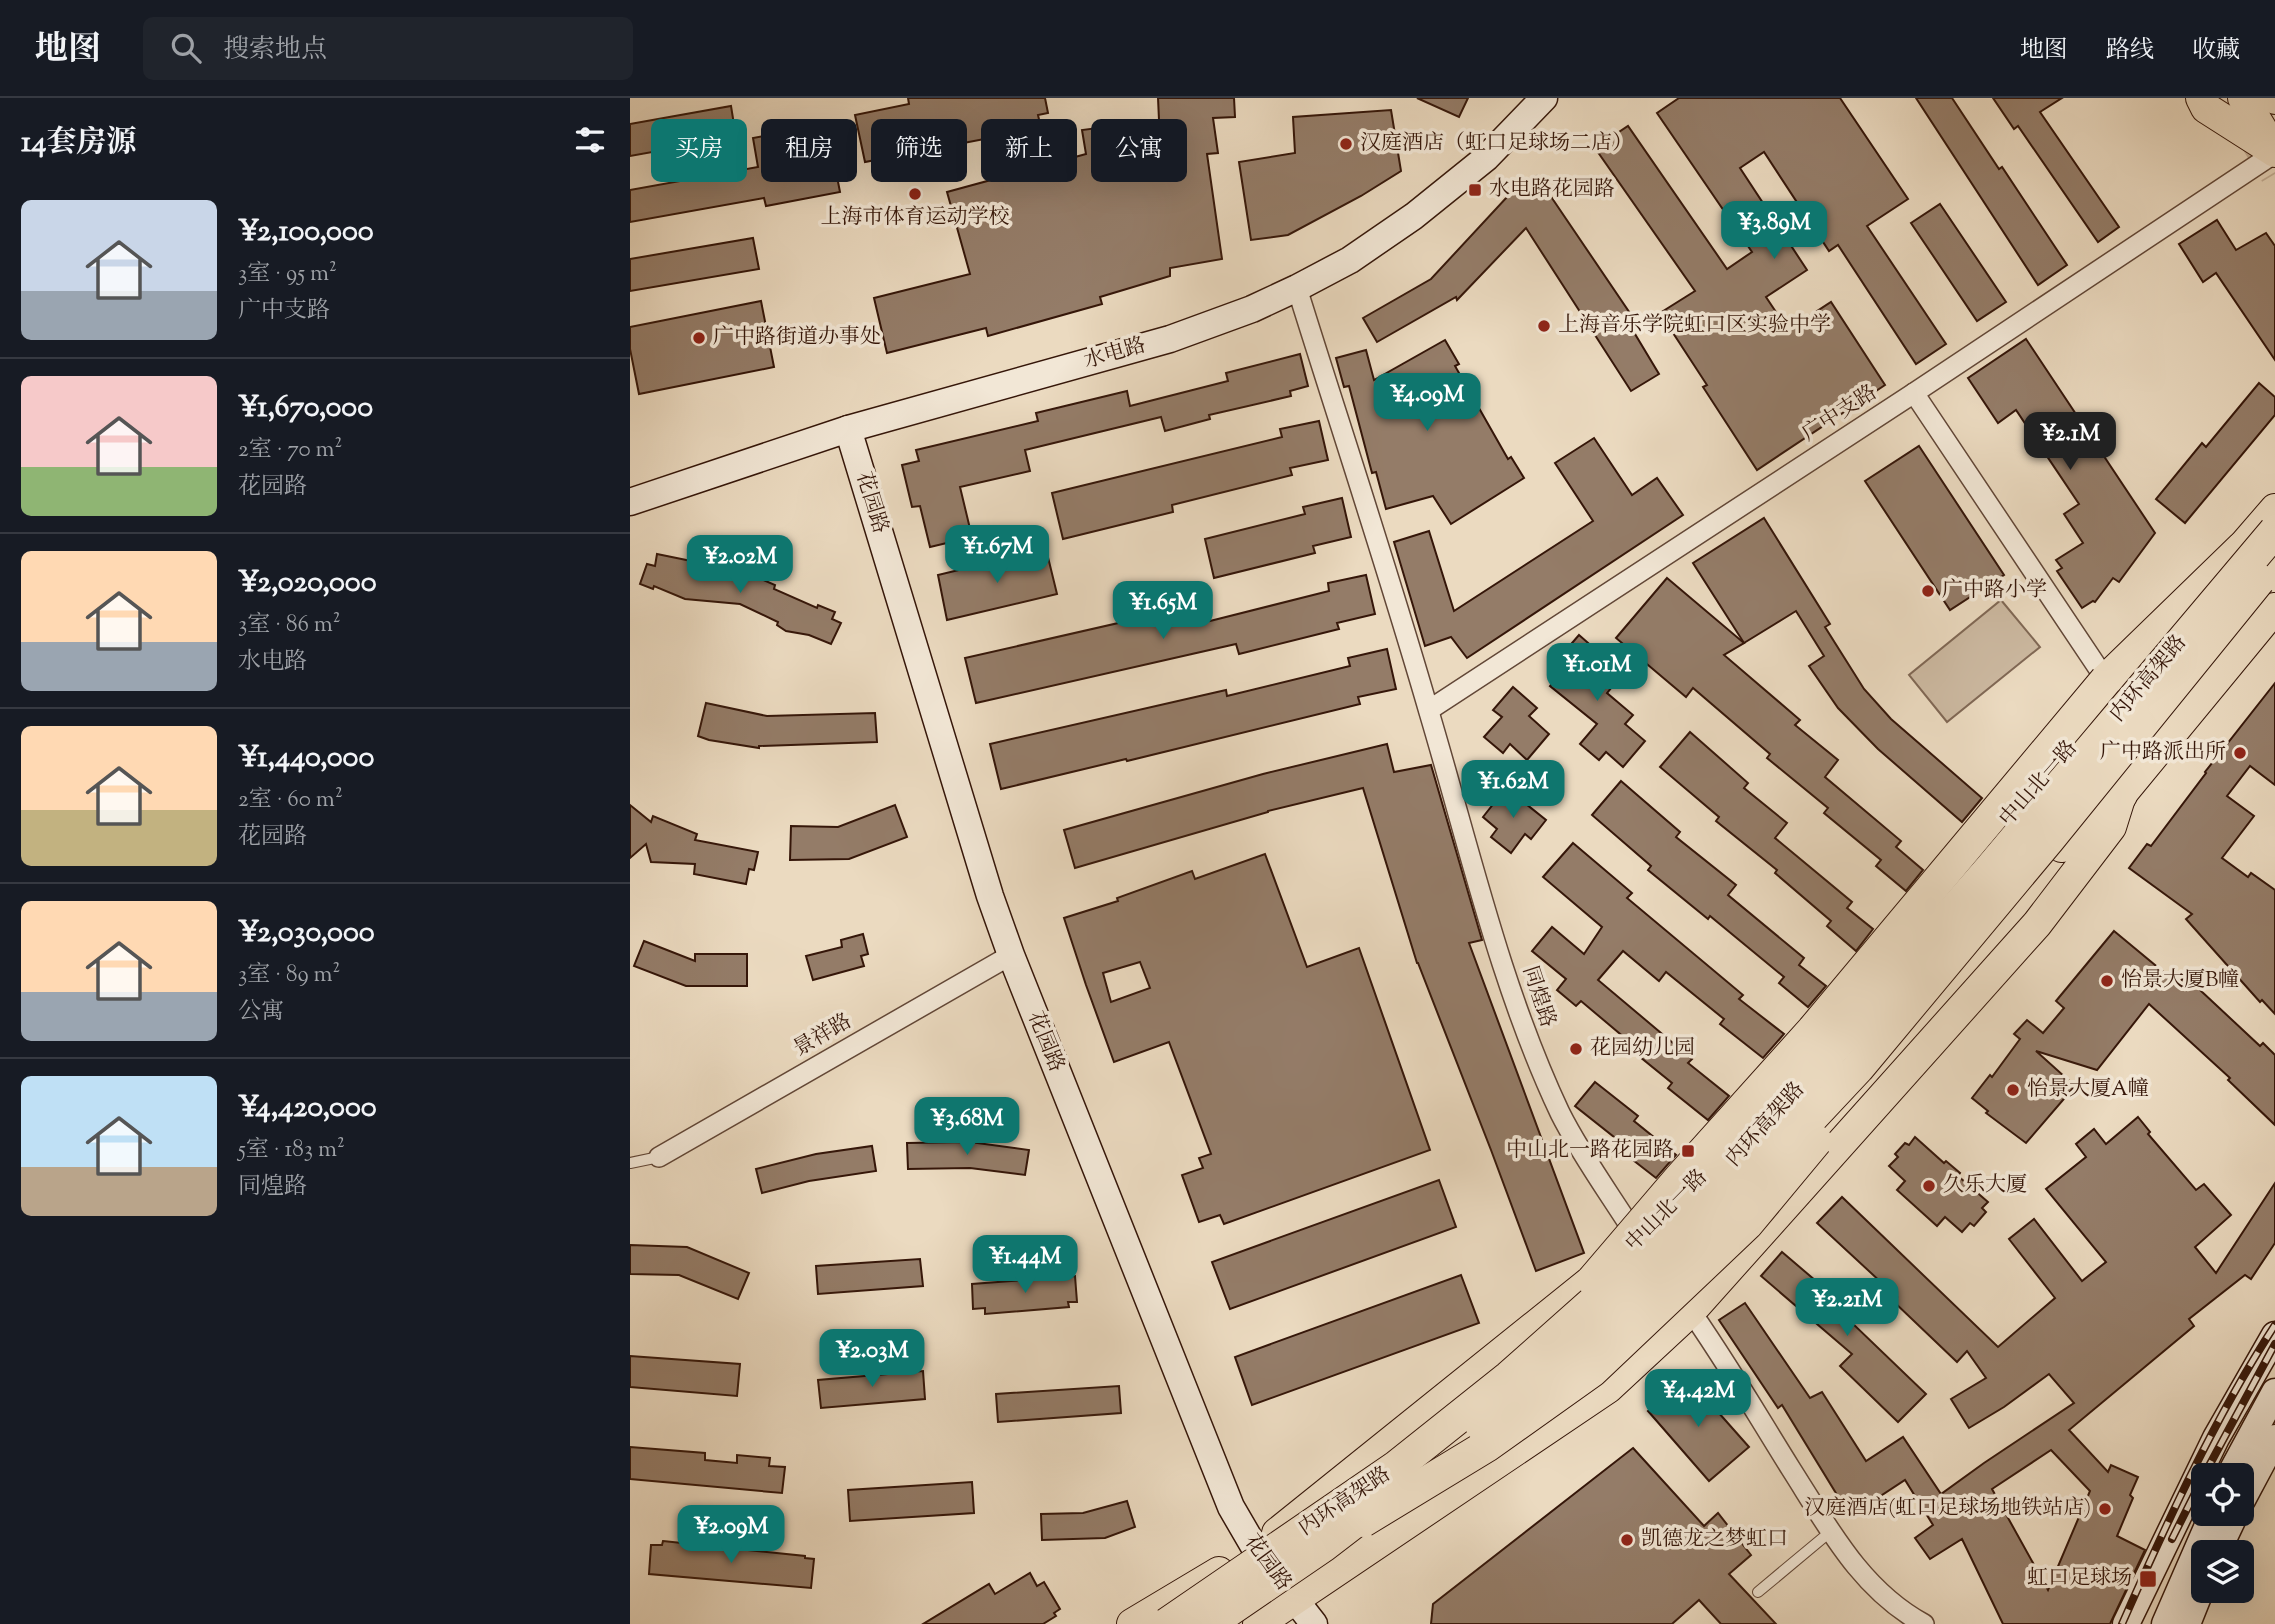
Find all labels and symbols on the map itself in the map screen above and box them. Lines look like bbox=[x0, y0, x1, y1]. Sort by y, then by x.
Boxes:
place label: 汉庭酒店（虹口足球场二店） bbox=[1360, 129, 1633, 159]
marker: 汉庭酒店（虹口足球场二店） bbox=[1338, 136, 1354, 152]
place label: 水电路花园路 bbox=[1489, 175, 1615, 205]
marker: 水电路花园路 bbox=[1467, 182, 1483, 198]
marker: 上海市体育运动学校 bbox=[907, 186, 923, 202]
pin: ¥3.89M bbox=[1717, 202, 1831, 261]
place label: 上海市体育运动学校 bbox=[821, 203, 1010, 233]
place label: 上海音乐学院虹口区实验中学 bbox=[1558, 311, 1831, 341]
marker: 上海音乐学院虹口区实验中学 bbox=[1536, 318, 1552, 334]
place label: 广中路街道办事处 bbox=[713, 323, 881, 353]
marker: 广中路街道办事处 bbox=[691, 330, 707, 346]
street label: 水电路 bbox=[1081, 331, 1149, 377]
pin: ¥4.09M bbox=[1370, 374, 1484, 433]
street label: 广中支路 bbox=[1797, 379, 1883, 449]
pin: ¥2.1M bbox=[2021, 412, 2119, 472]
street label: 花园路 bbox=[847, 468, 895, 538]
pin: ¥1.67M bbox=[940, 526, 1054, 585]
pin: ¥2.02M bbox=[683, 536, 797, 595]
place label: 广中路小学 bbox=[1942, 576, 2047, 606]
pin: ¥1.65M bbox=[1106, 582, 1220, 641]
marker: 广中路小学 bbox=[1920, 583, 1936, 599]
street label: 内环高架路 bbox=[2104, 629, 2194, 729]
pin: ¥1.01M bbox=[1540, 644, 1654, 703]
street label: 中山北一路 bbox=[1993, 735, 2085, 833]
place label: 广中路派出所 bbox=[2100, 738, 2226, 768]
marker: 广中路派出所 bbox=[2232, 745, 2248, 761]
pin: ¥1.62M bbox=[1456, 760, 1570, 820]
street label: 同煌路 bbox=[1514, 962, 1562, 1032]
place label: 怡景大厦B幢 bbox=[2121, 966, 2239, 996]
marker: 怡景大厦B幢 bbox=[2099, 973, 2115, 989]
street label: 景祥路 bbox=[788, 1007, 858, 1065]
street label: 花园路 bbox=[1019, 1007, 1071, 1077]
place label: 花园幼儿园 bbox=[1590, 1034, 1695, 1064]
marker: 花园幼儿园 bbox=[1568, 1041, 1584, 1057]
place label: 怡景大厦A幢 bbox=[2027, 1075, 2149, 1105]
street label: 内环高架路 bbox=[1720, 1076, 1812, 1174]
marker: 怡景大厦A幢 bbox=[2005, 1082, 2021, 1098]
pin: ¥3.68M bbox=[910, 1098, 1024, 1157]
place label: 中山北一路花园路 bbox=[1506, 1136, 1674, 1166]
marker: 中山北一路花园路 bbox=[1680, 1143, 1696, 1159]
street label: 中山北一路 bbox=[1619, 1163, 1715, 1259]
place label: 久乐大厦 bbox=[1943, 1171, 2027, 1201]
marker: 久乐大厦 bbox=[1921, 1178, 1937, 1194]
pin: ¥1.44M bbox=[968, 1236, 1082, 1295]
pin: ¥2.21M bbox=[1790, 1278, 1904, 1338]
pin: ¥2.03M bbox=[815, 1330, 929, 1389]
pin: ¥4.42M bbox=[1641, 1370, 1755, 1429]
street label: 内环高架路 bbox=[1293, 1460, 1397, 1544]
place label: 汉庭酒店(虹口足球场地铁站店) bbox=[1804, 1494, 2091, 1524]
marker: 汉庭酒店(虹口足球场地铁站店) bbox=[2097, 1501, 2113, 1517]
pin: ¥2.09M bbox=[674, 1506, 788, 1565]
place label: 凯德龙之梦虹口 bbox=[1641, 1525, 1788, 1555]
street label: 花园路 bbox=[1236, 1529, 1298, 1597]
marker: 凯德龙之梦虹口 bbox=[1619, 1532, 1635, 1548]
place label: 虹口足球场 bbox=[2027, 1564, 2132, 1594]
marker: 虹口足球场 bbox=[2138, 1569, 2158, 1589]

